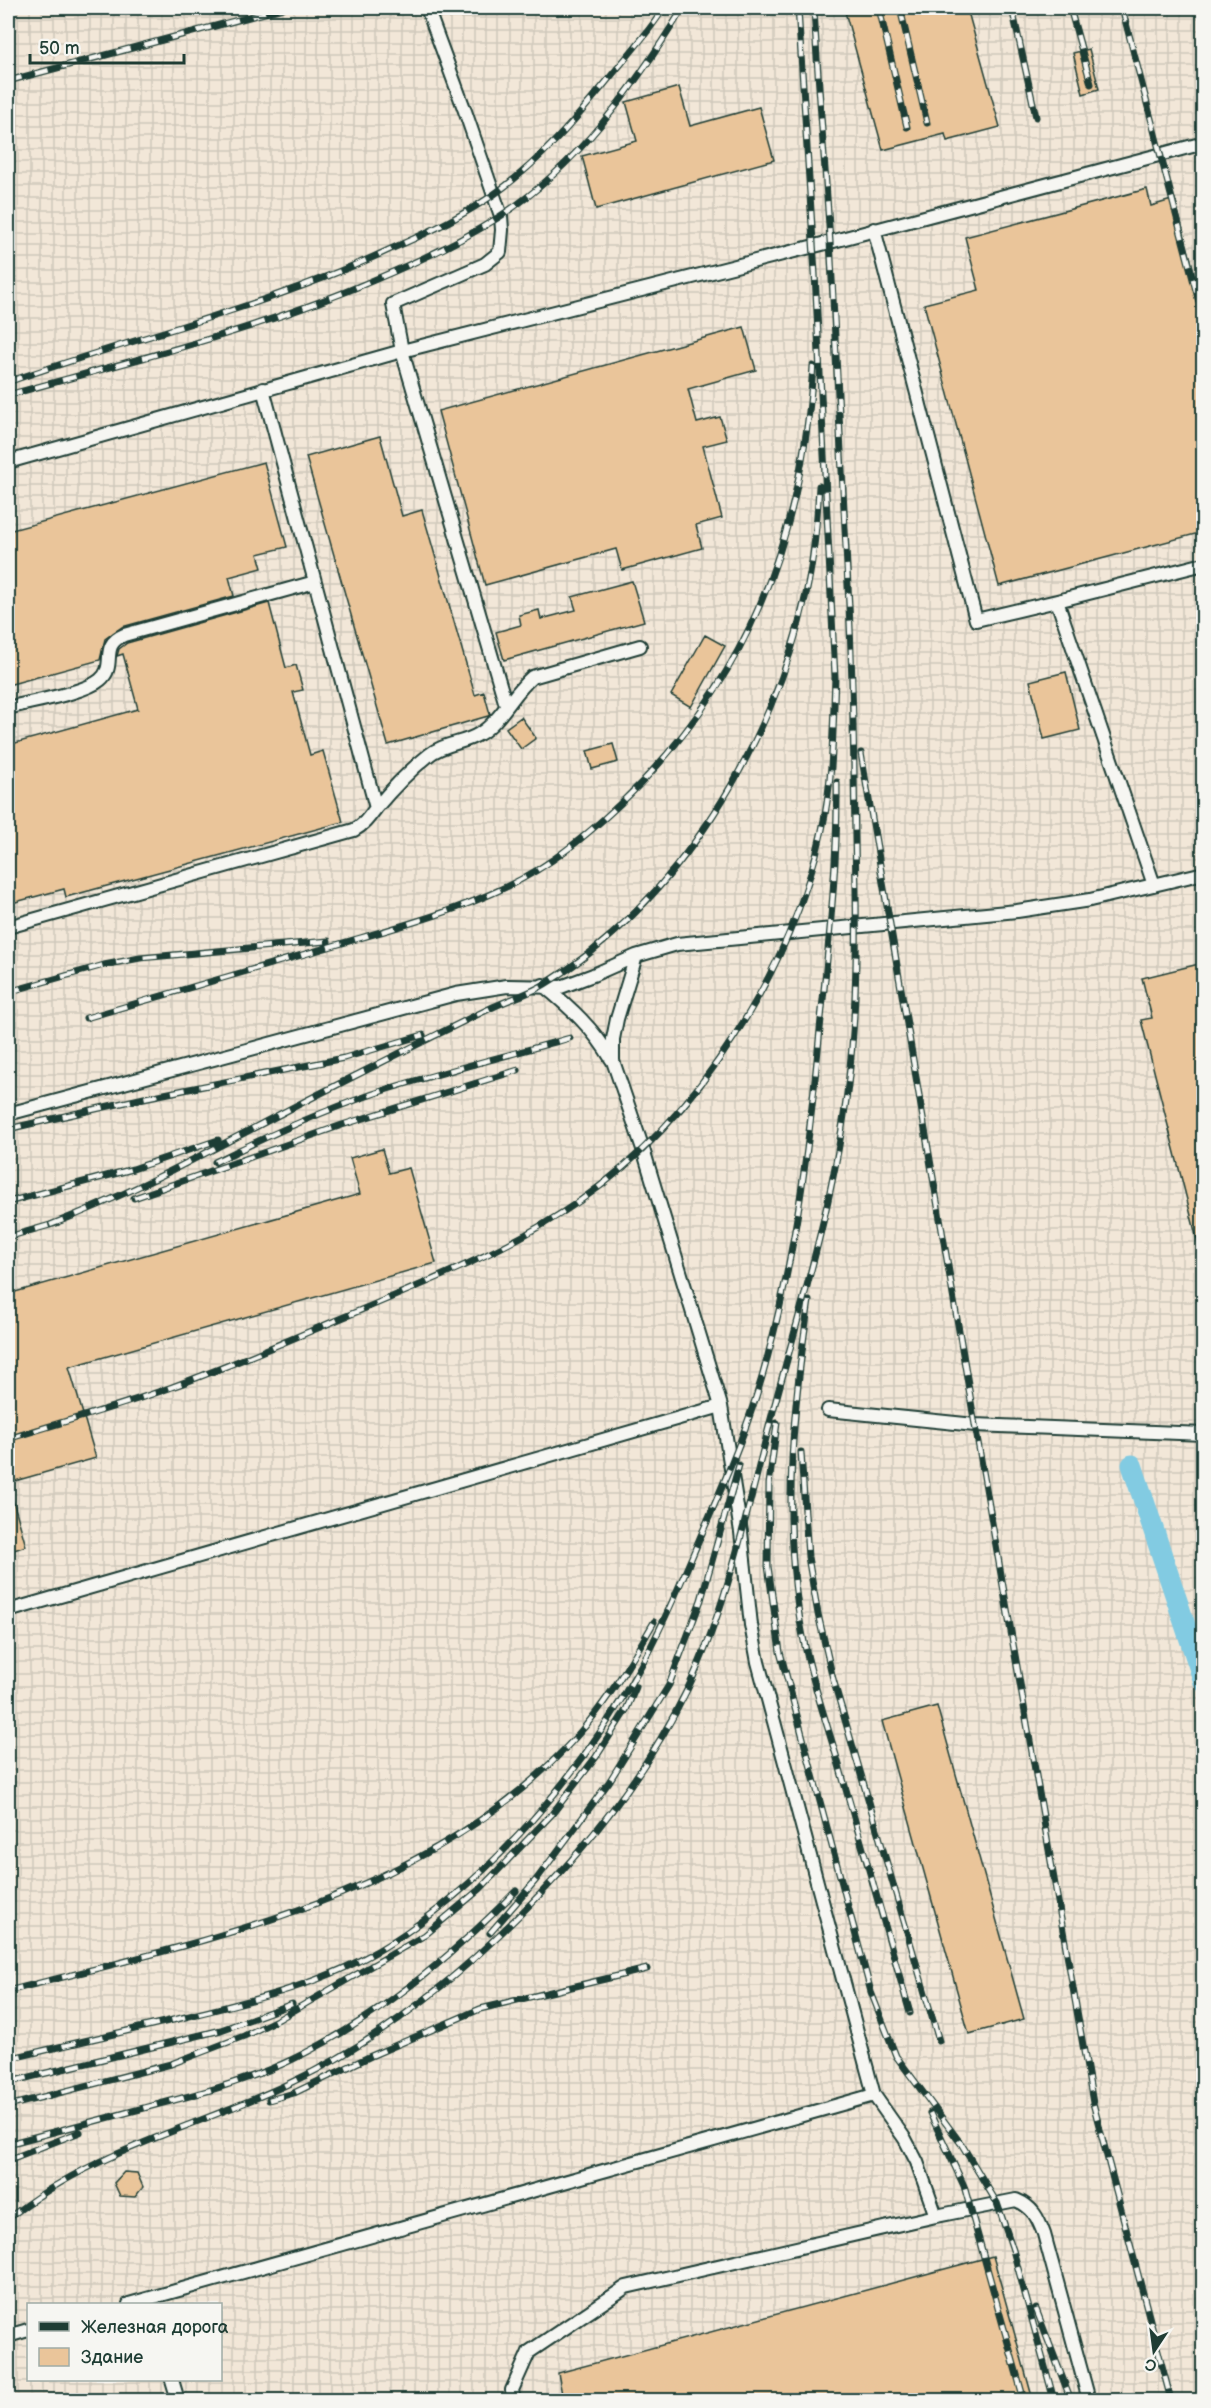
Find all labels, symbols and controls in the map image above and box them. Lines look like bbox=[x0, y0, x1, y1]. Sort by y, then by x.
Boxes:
scale bar bbox=[30, 27, 184, 65]
text: 50 m bbox=[39, 38, 80, 59]
legend bbox=[27, 2303, 222, 2381]
text: Железная дорога bbox=[81, 2317, 229, 2338]
north arrow bbox=[1124, 2321, 1184, 2381]
text: Здание bbox=[81, 2347, 143, 2368]
text: С bbox=[1143, 2354, 1159, 2375]

